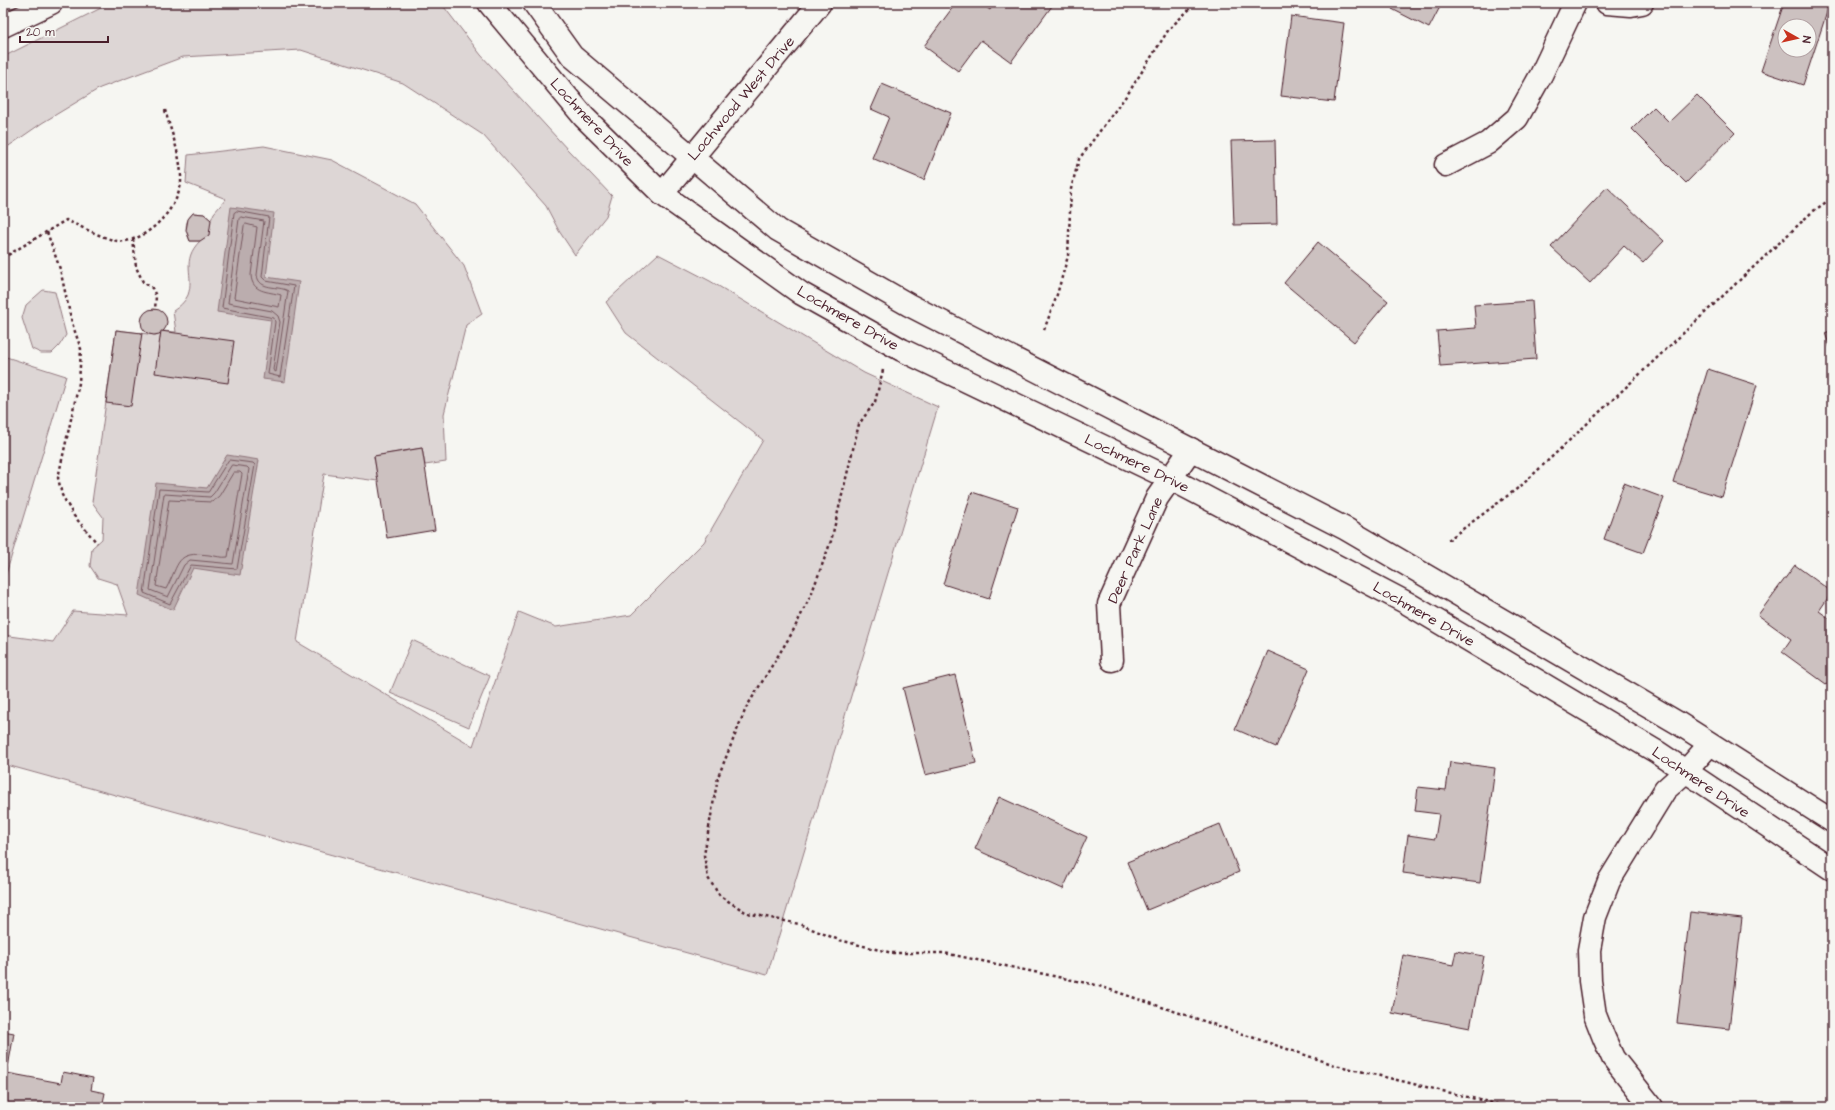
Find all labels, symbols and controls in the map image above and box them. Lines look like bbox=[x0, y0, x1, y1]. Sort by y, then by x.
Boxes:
scale bar bbox=[20, 18, 108, 44]
north arrow bbox=[1777, 18, 1817, 58]
text: 20 m bbox=[26, 24, 55, 41]
street label: Lochwood West Drive bbox=[683, 32, 800, 165]
text: N bbox=[1798, 35, 1814, 44]
street label: Lochmere Drive bbox=[545, 73, 638, 171]
street label: Lochmere Drive bbox=[793, 281, 902, 356]
street label: Lochmere Drive bbox=[1081, 429, 1193, 498]
street label: Deer Park Lane bbox=[1103, 494, 1168, 607]
street label: Lochmere Drive bbox=[1369, 577, 1478, 652]
street label: Lochmere Drive bbox=[1648, 742, 1754, 823]

